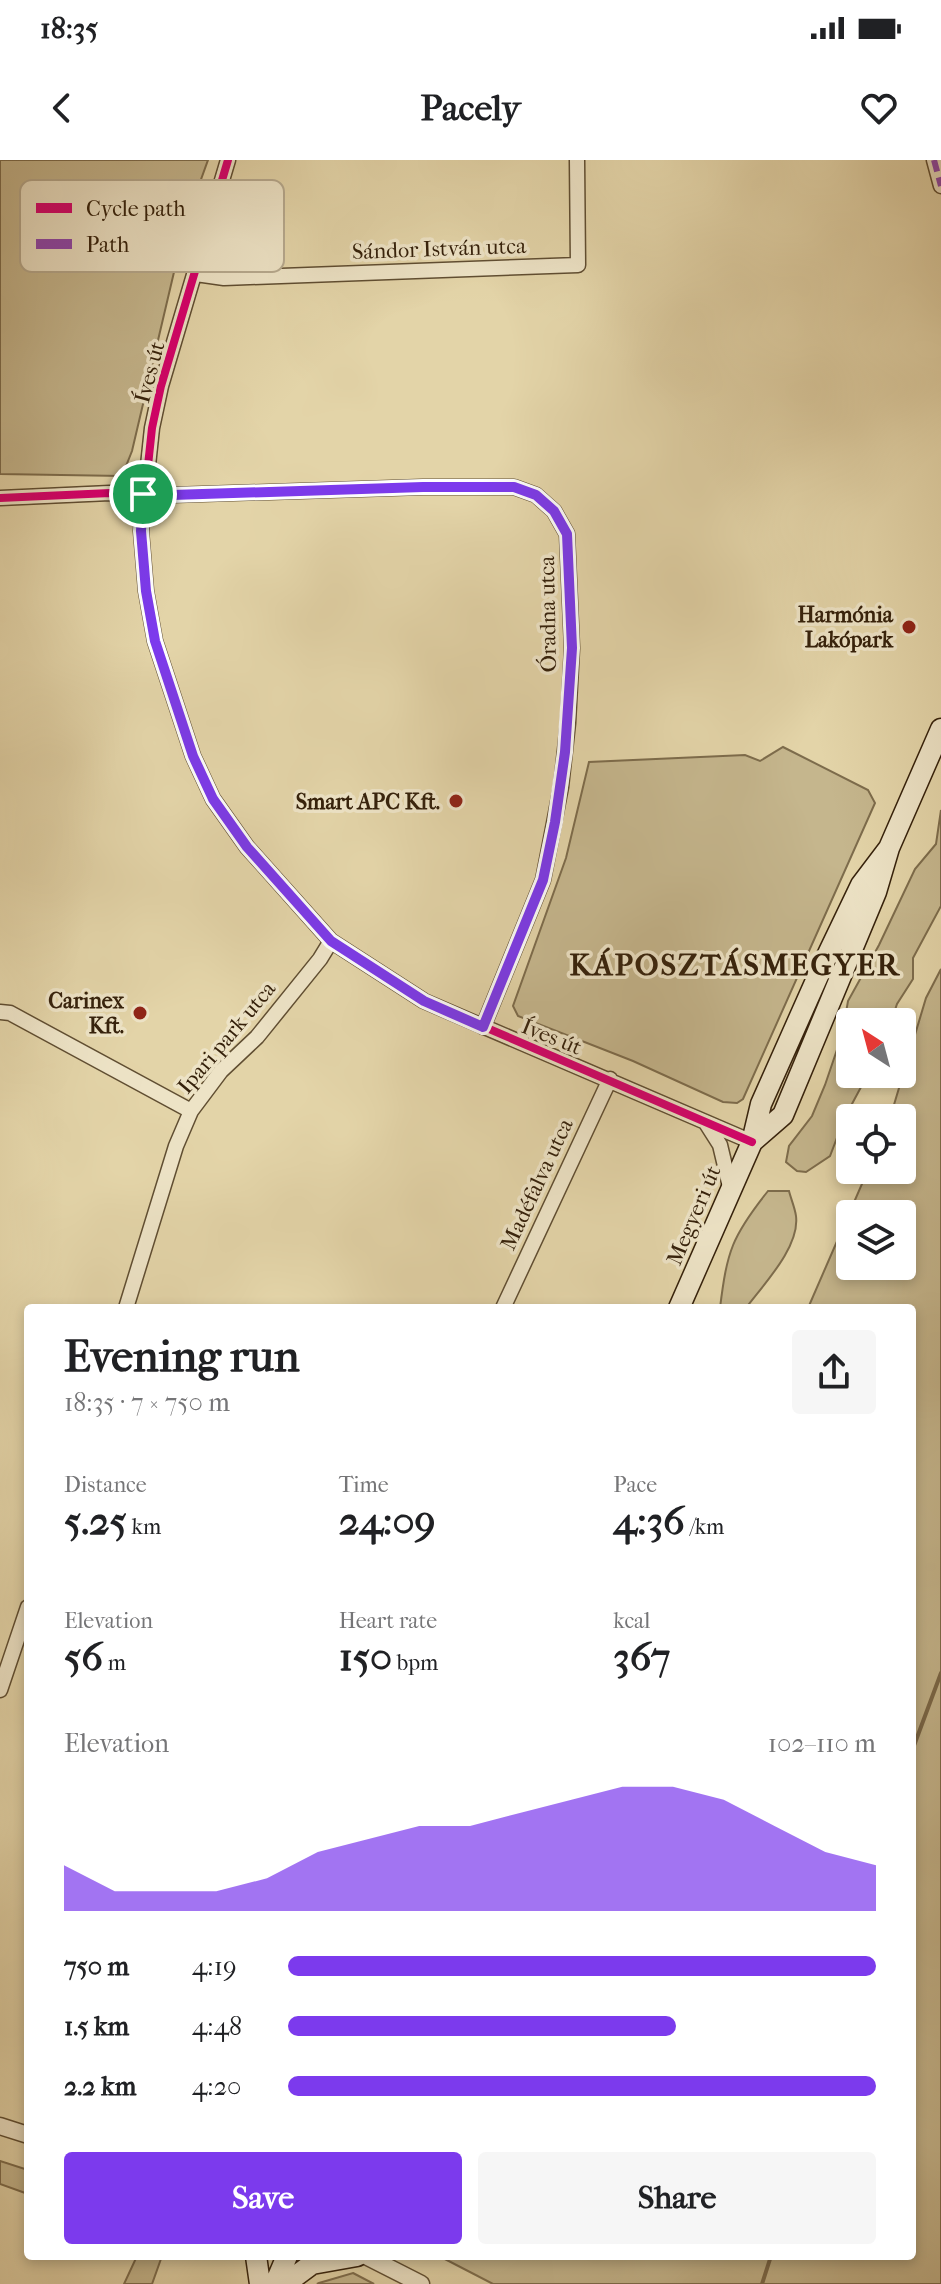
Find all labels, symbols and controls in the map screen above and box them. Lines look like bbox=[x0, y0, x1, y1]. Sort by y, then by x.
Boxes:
text: 18:35 bbox=[40, 11, 98, 46]
icon: back bbox=[40, 86, 84, 130]
icon: heart bbox=[857, 86, 901, 130]
text: Pacely bbox=[421, 87, 520, 129]
legend bbox=[20, 180, 284, 272]
text: Cycle path bbox=[86, 196, 186, 222]
text: Path bbox=[86, 232, 130, 258]
street label: Sándor István utca bbox=[351, 233, 527, 265]
street label: Íves út bbox=[128, 338, 171, 406]
pin bbox=[109, 460, 177, 528]
icon: arrive bbox=[121, 472, 165, 516]
street label: Óradna utca bbox=[532, 555, 562, 673]
place label: Harmónia Lakópark bbox=[797, 602, 894, 653]
marker: Harmónia Lakópark bbox=[900, 618, 918, 636]
place label: Smart APC Kft. bbox=[296, 789, 440, 815]
marker: Smart APC Kft. bbox=[447, 792, 465, 810]
district label: KÁPOSZTÁSMEGYER bbox=[569, 947, 901, 983]
street label: Ipari park utca bbox=[172, 976, 282, 1099]
place label: Carinex Kft. bbox=[48, 988, 125, 1039]
marker: Carinex Kft. bbox=[131, 1004, 149, 1022]
north arrow bbox=[836, 1008, 916, 1088]
map controls bbox=[836, 1008, 916, 1280]
street label: Íves út bbox=[518, 1012, 586, 1061]
button: locate bbox=[836, 1104, 916, 1184]
street label: Madéfalva utca bbox=[495, 1114, 579, 1254]
street label: Megyeri út bbox=[661, 1162, 727, 1269]
button: layers bbox=[836, 1200, 916, 1280]
button: share bbox=[792, 1330, 876, 1414]
text: Evening run bbox=[64, 1331, 299, 1382]
text: 18:35 · 7 × 750 m bbox=[64, 1387, 230, 1418]
text: Distance bbox=[64, 1472, 147, 1498]
text: Time bbox=[339, 1472, 389, 1498]
text: Pace bbox=[613, 1472, 657, 1498]
text: 5.25 bbox=[64, 1498, 127, 1544]
text: 24:09 bbox=[339, 1498, 436, 1544]
text: 4:36 bbox=[613, 1498, 685, 1544]
text: km bbox=[127, 1514, 161, 1540]
text: /km bbox=[685, 1514, 724, 1540]
text: Elevation bbox=[64, 1608, 153, 1634]
text: Heart rate bbox=[339, 1608, 437, 1634]
text: kcal bbox=[613, 1608, 650, 1634]
text: 56 bbox=[64, 1634, 103, 1680]
text: 150 bbox=[339, 1634, 392, 1680]
text: 367 bbox=[613, 1634, 670, 1680]
text: m bbox=[103, 1650, 126, 1676]
text: bpm bbox=[392, 1650, 438, 1676]
text: Elevation bbox=[64, 1728, 169, 1759]
text: 102–110 m bbox=[768, 1728, 876, 1759]
text: 750 m bbox=[64, 1951, 129, 1982]
text: 4:19 bbox=[192, 1951, 237, 1982]
text: 1.5 km bbox=[64, 2011, 129, 2042]
text: 4:48 bbox=[192, 2011, 242, 2042]
text: 2.2 km bbox=[64, 2071, 136, 2102]
text: 4:20 bbox=[192, 2071, 241, 2102]
button: Save bbox=[64, 2152, 462, 2244]
button: Share bbox=[478, 2152, 876, 2244]

